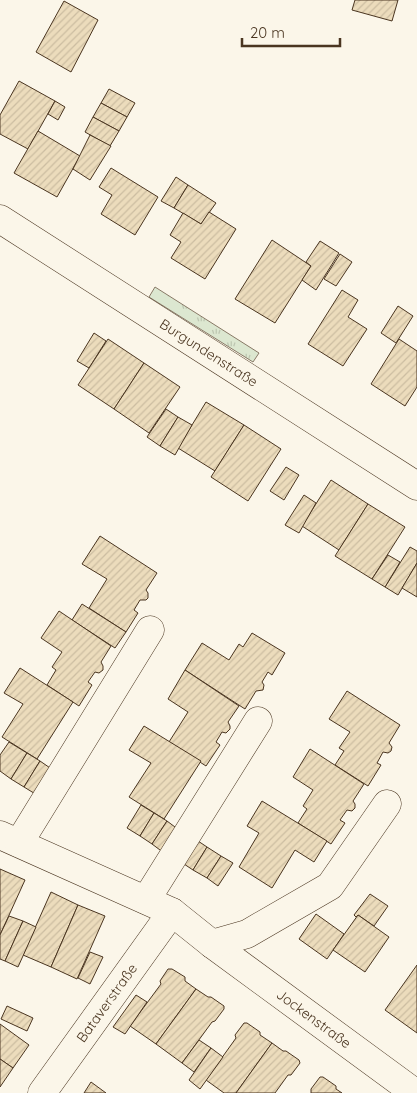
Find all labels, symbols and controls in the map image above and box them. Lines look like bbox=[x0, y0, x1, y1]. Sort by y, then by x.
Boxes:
scale bar bbox=[242, 15, 340, 47]
text: 20 m bbox=[250, 23, 285, 42]
street label: Burgundenstraße bbox=[156, 315, 261, 391]
street label: Bataverstraße bbox=[72, 960, 141, 1046]
street label: Jockenstraße bbox=[273, 985, 355, 1052]

